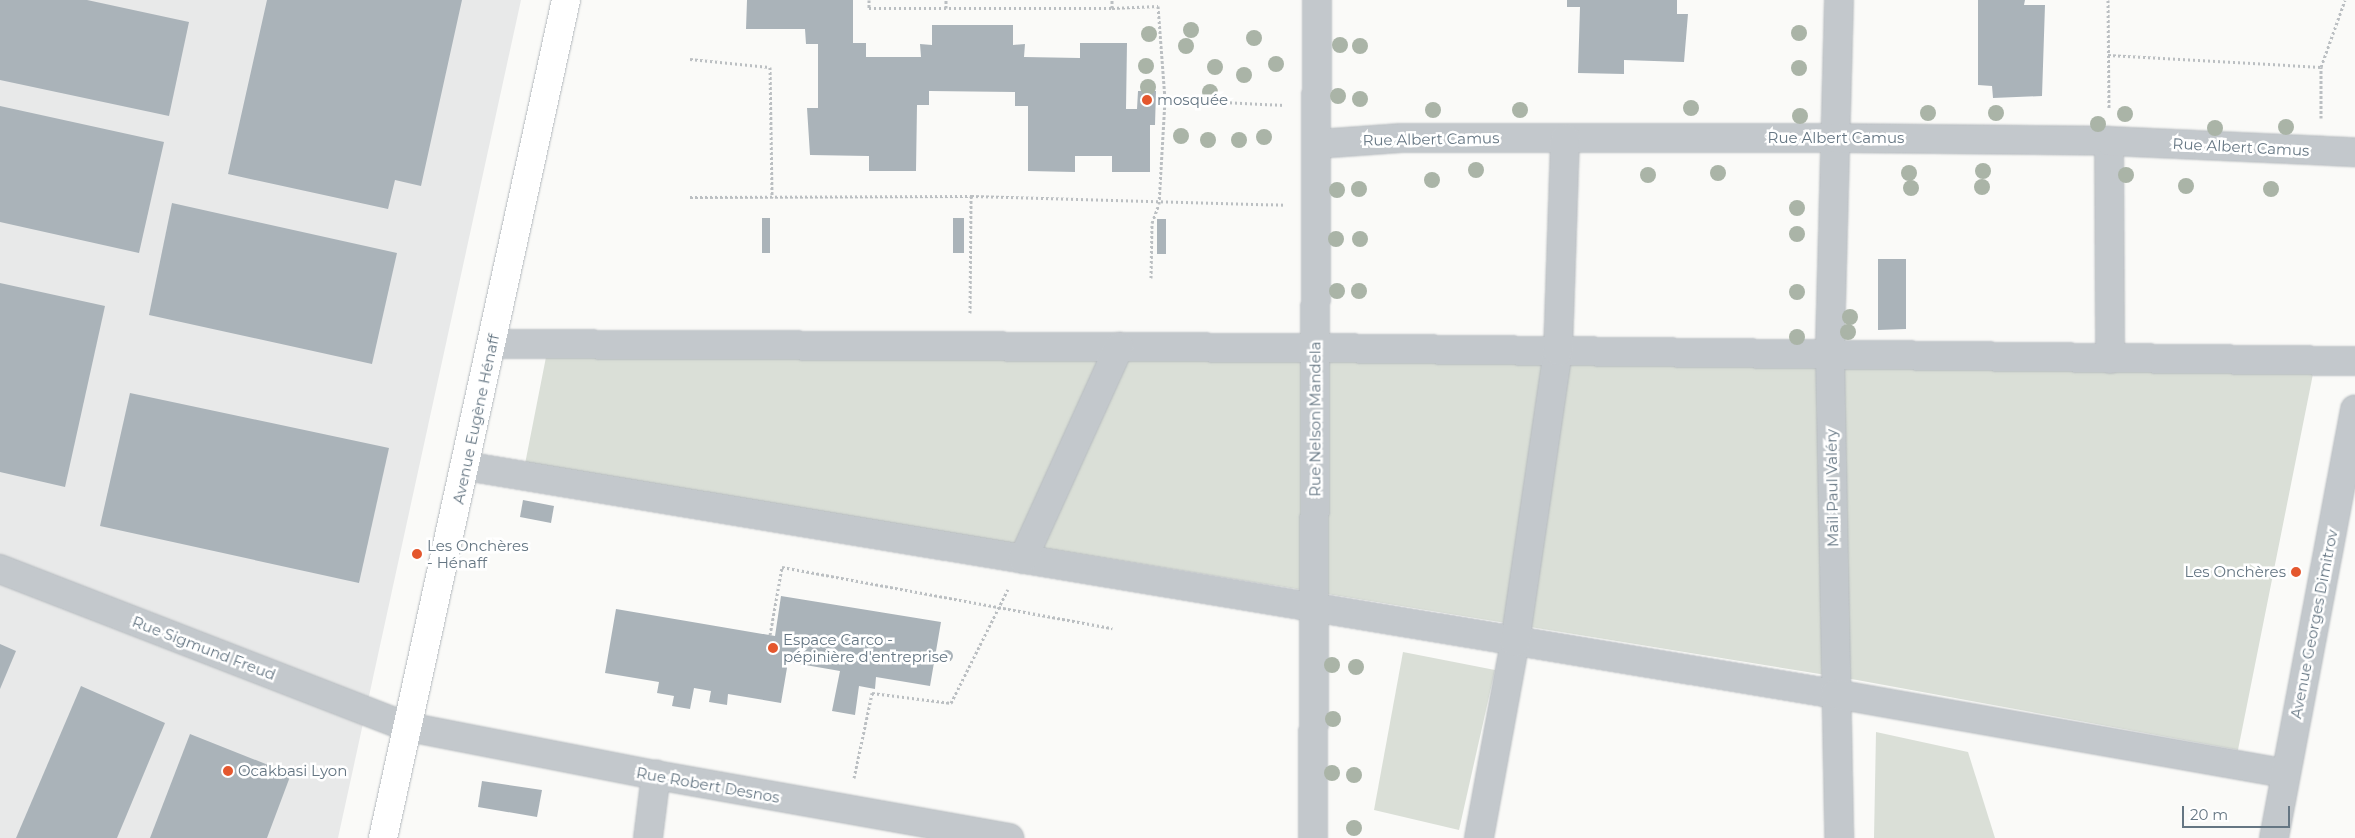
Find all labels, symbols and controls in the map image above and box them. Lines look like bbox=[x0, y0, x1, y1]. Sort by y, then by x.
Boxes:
place label: mosquée bbox=[1157, 91, 1228, 109]
marker: mosquée bbox=[1141, 94, 1153, 106]
street label: Rue Albert Camus bbox=[1362, 129, 1500, 149]
street label: Rue Albert Camus bbox=[1768, 129, 1904, 147]
street label: Rue Albert Camus bbox=[2172, 134, 2310, 160]
street label: Avenue Eugène Hénaff bbox=[449, 332, 503, 506]
street label: Rue Nelson Mandela bbox=[1306, 341, 1324, 497]
street label: Mail Paul Valéry bbox=[1822, 429, 1842, 547]
street label: Avenue Georges Dimitrov bbox=[2287, 528, 2341, 720]
place label: Les Onchères - Hénaff bbox=[427, 536, 528, 571]
marker: Les Onchères - Hénaff bbox=[411, 548, 423, 560]
place label: Les Onchères bbox=[2185, 563, 2286, 581]
marker: Les Onchères bbox=[2290, 566, 2302, 578]
street label: Rue Sigmund Freud bbox=[130, 612, 278, 684]
place label: Espace Carco - pépinière d'entreprise bbox=[783, 630, 948, 665]
marker: Espace Carco - pépinière d'entreprise bbox=[767, 642, 779, 654]
place label: Ocakbasi Lyon bbox=[238, 762, 347, 780]
street label: Rue Robert Desnos bbox=[635, 764, 781, 806]
marker: Ocakbasi Lyon bbox=[222, 765, 234, 777]
scale bar bbox=[2185, 796, 2292, 828]
text: 20 m bbox=[2190, 805, 2228, 824]

